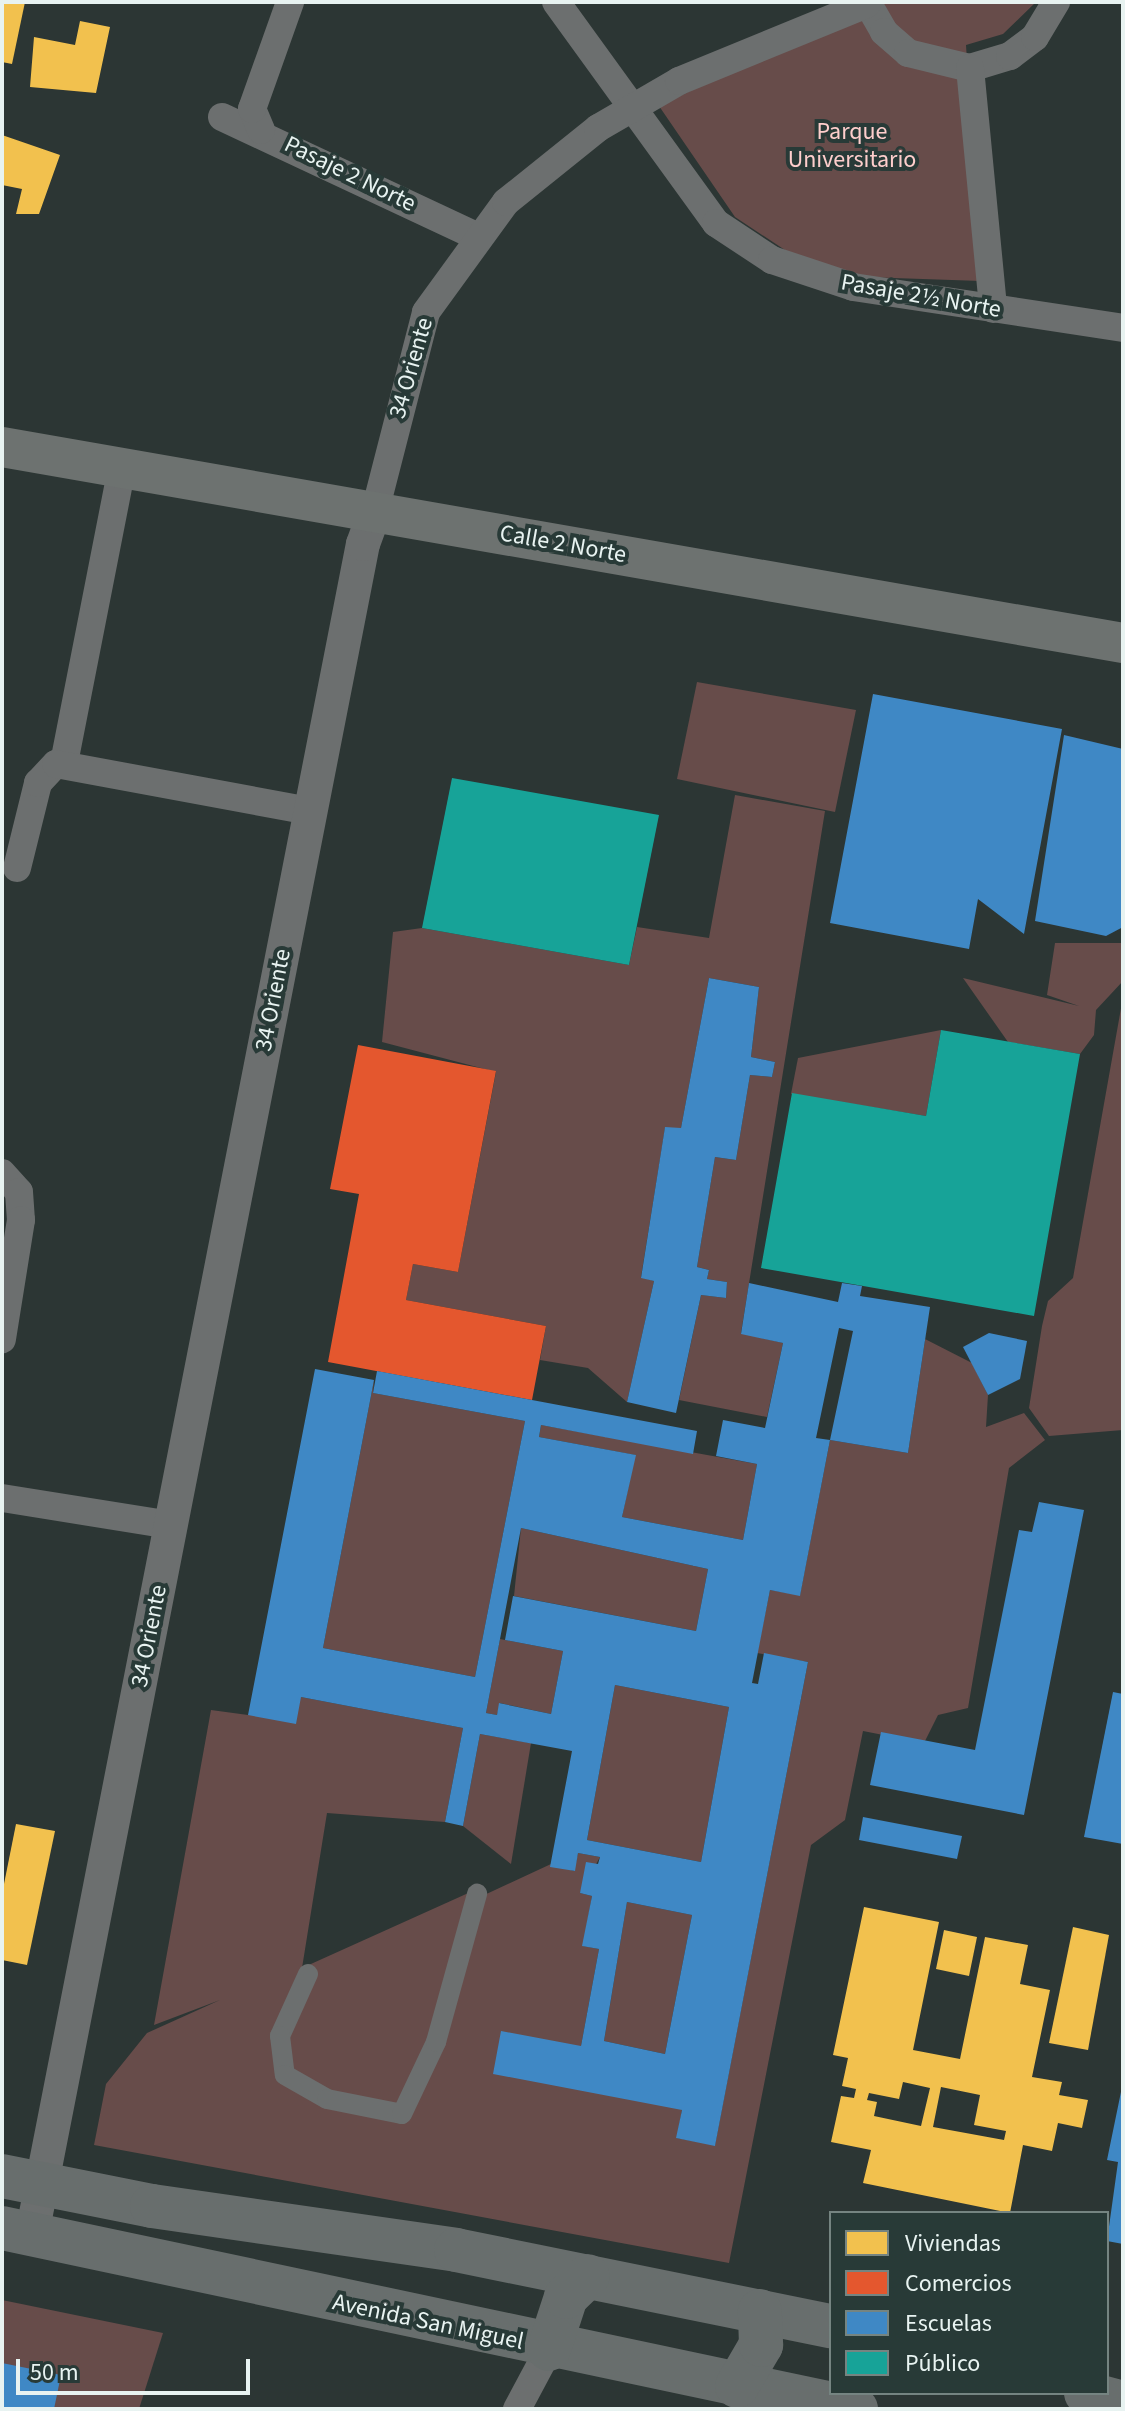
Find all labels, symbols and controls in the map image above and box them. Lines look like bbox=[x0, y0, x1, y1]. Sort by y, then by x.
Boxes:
park label: Parque Universitario bbox=[788, 118, 916, 174]
street label: Pasaje 2 Norte bbox=[280, 130, 420, 218]
street label: Pasaje 2½ Norte bbox=[839, 268, 1003, 324]
street label: 34 Oriente bbox=[383, 314, 439, 422]
street label: Calle 2 Norte bbox=[497, 519, 629, 569]
street label: 34 Oriente bbox=[249, 946, 297, 1054]
street label: 34 Oriente bbox=[125, 1582, 173, 1690]
legend bbox=[829, 2211, 1109, 2395]
text: Viviendas bbox=[905, 2226, 1001, 2261]
text: Comercios bbox=[905, 2266, 1011, 2301]
street label: Avenida San Miguel bbox=[330, 2288, 526, 2356]
text: Escuelas bbox=[905, 2306, 992, 2341]
scale bar bbox=[20, 2343, 254, 2393]
text: Público bbox=[905, 2346, 980, 2381]
text: 50 m bbox=[30, 2355, 79, 2390]

